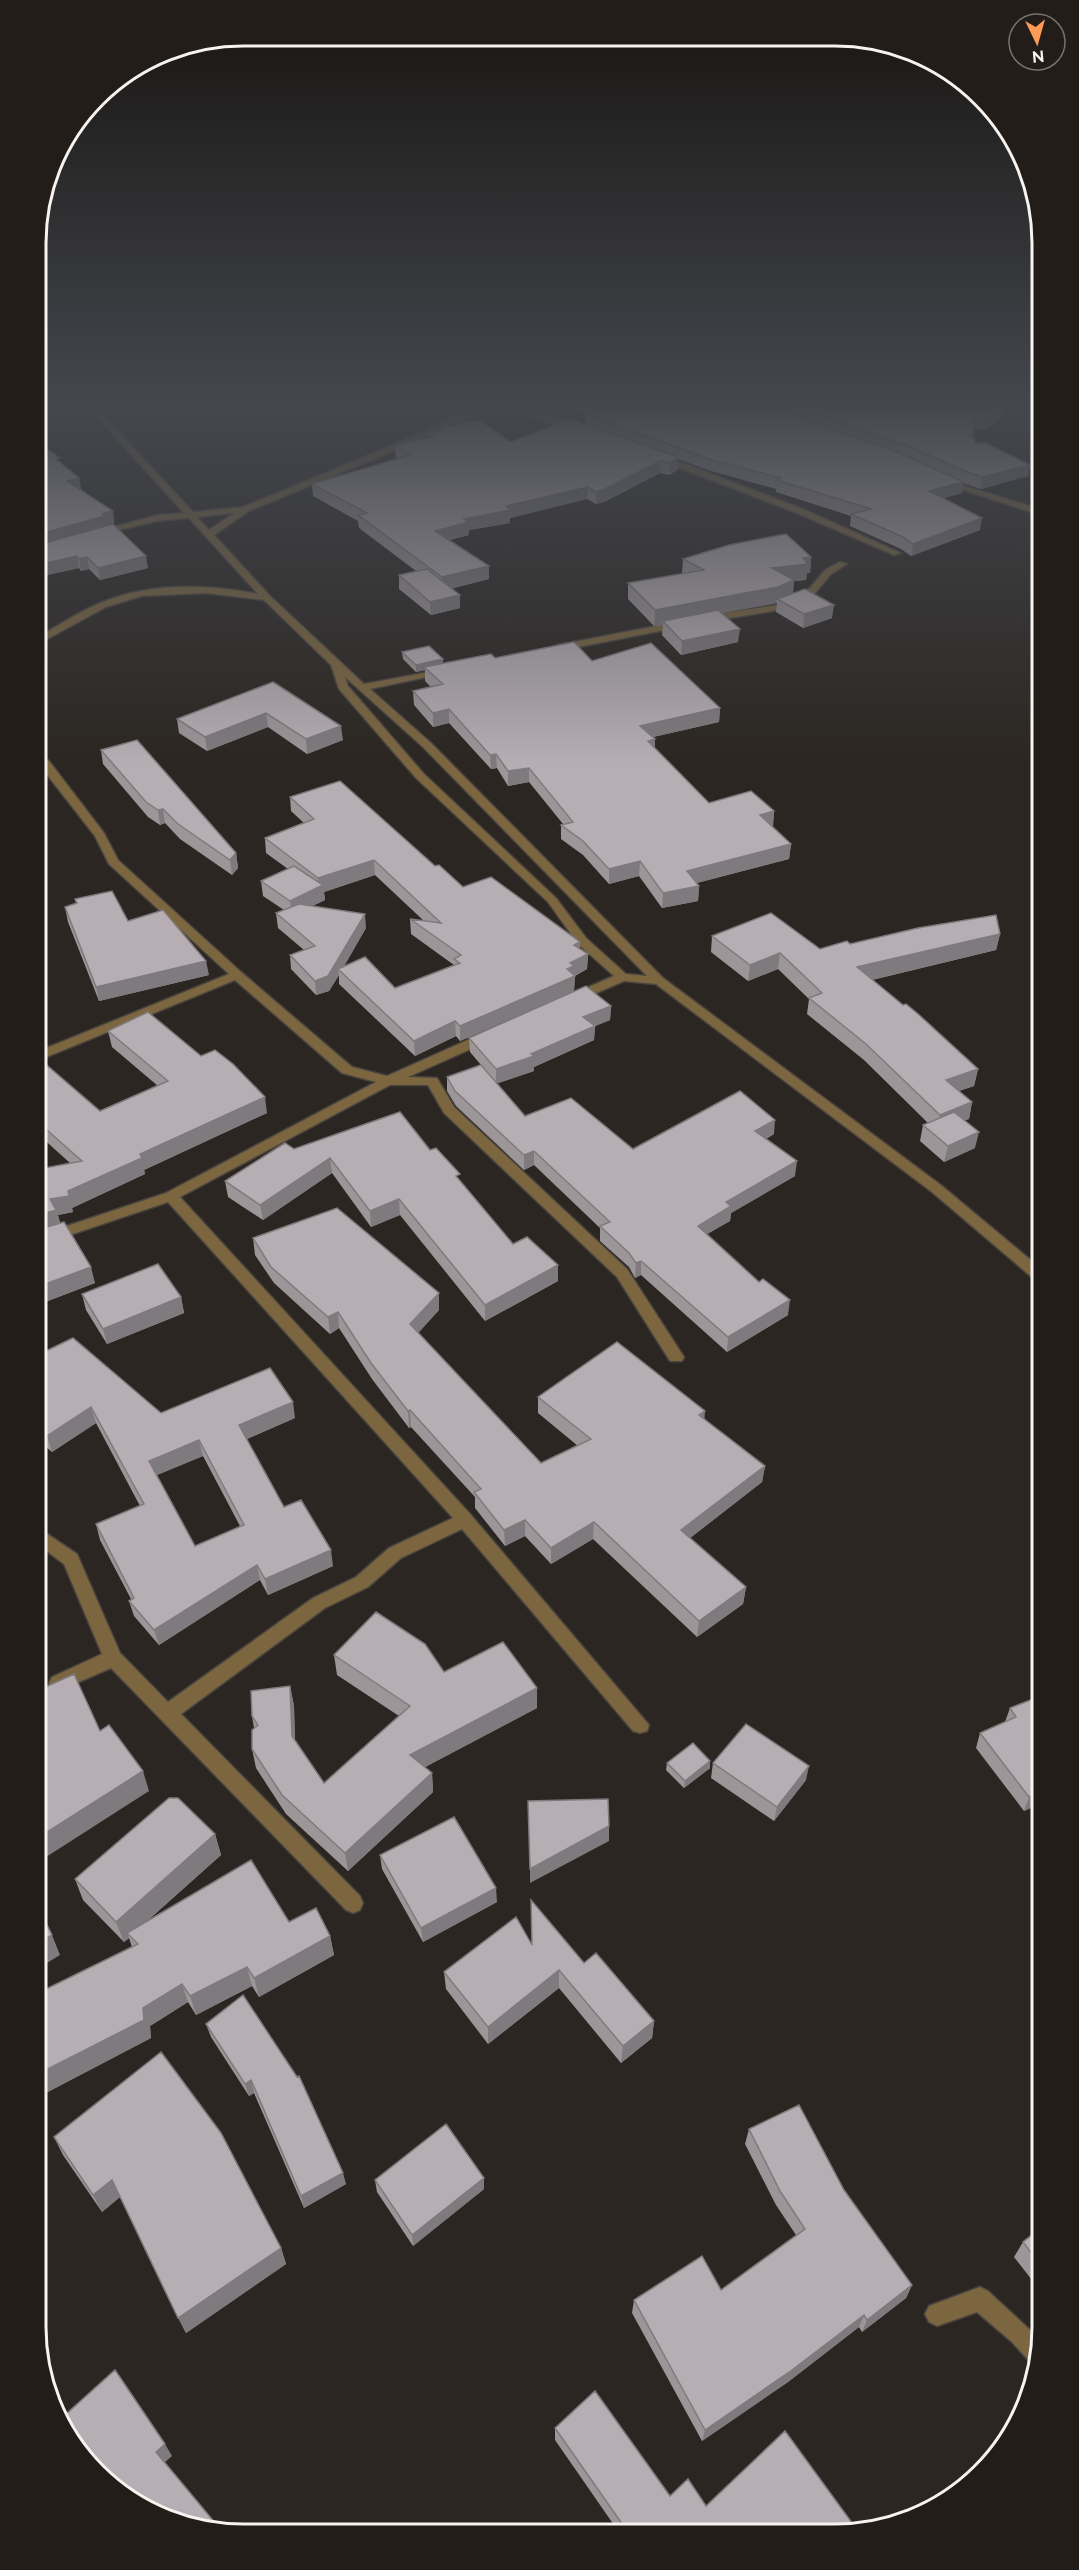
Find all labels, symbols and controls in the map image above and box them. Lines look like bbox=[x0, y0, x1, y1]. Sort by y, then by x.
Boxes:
north arrow bbox=[1007, 12, 1067, 72]
text: N bbox=[1031, 46, 1045, 66]

